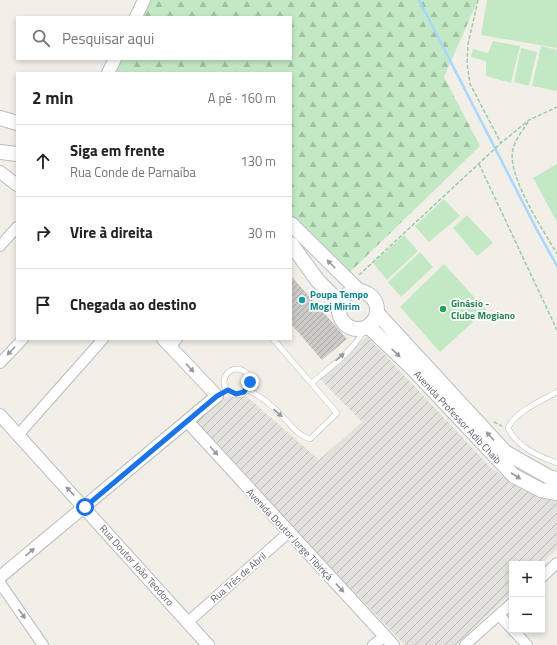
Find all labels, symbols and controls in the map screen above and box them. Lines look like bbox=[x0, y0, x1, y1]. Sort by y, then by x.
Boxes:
search box bbox=[16, 16, 292, 60]
icon: search bbox=[30, 27, 52, 49]
text: Pesquisar aqui bbox=[62, 27, 154, 50]
text: 2 min bbox=[32, 85, 73, 111]
text: A pé · 160 m bbox=[208, 88, 276, 108]
text: Siga em frente bbox=[70, 139, 165, 162]
icon: ahead bbox=[32, 150, 54, 172]
text: 130 m bbox=[240, 151, 276, 171]
text: Rua Conde de Parnaíba bbox=[70, 162, 196, 182]
text: Vire à direita bbox=[70, 221, 153, 244]
icon: right bbox=[32, 222, 54, 244]
text: 30 m bbox=[248, 223, 276, 243]
one-way arrow bbox=[326, 259, 336, 269]
place label: Poupa Tempo Mogi Mirim bbox=[310, 287, 368, 314]
text: Chegada ao destino bbox=[70, 293, 196, 316]
icon: arrive bbox=[32, 294, 54, 316]
marker: Poupa Tempo Mogi Mirim bbox=[297, 295, 307, 305]
place label: Ginásio - Clube Mogiano bbox=[451, 296, 515, 323]
marker: Ginásio - Clube Mogiano bbox=[438, 304, 448, 314]
one-way arrow bbox=[7, 346, 16, 356]
one-way arrow bbox=[391, 348, 401, 358]
one-way arrow bbox=[336, 353, 345, 362]
one-way arrow bbox=[185, 363, 194, 372]
street label: Avenida Professor Adib Chaib bbox=[410, 367, 505, 467]
route end bbox=[241, 373, 259, 391]
one-way arrow bbox=[273, 408, 284, 417]
one-way arrow bbox=[485, 431, 495, 441]
one-way arrow bbox=[209, 446, 219, 456]
one-way arrow bbox=[511, 472, 521, 480]
street label: Avenida Doutor Jorge Tibiriçá bbox=[243, 485, 336, 584]
one-way arrow bbox=[65, 486, 75, 496]
route start bbox=[76, 498, 94, 516]
street label: Rua Doutor João Teodoro bbox=[96, 521, 177, 609]
one-way arrow bbox=[25, 548, 35, 557]
street label: Rua Três de Abril bbox=[207, 549, 270, 606]
map controls bbox=[509, 561, 545, 633]
button: + bbox=[509, 561, 545, 597]
one-way arrow bbox=[335, 583, 344, 593]
button: − bbox=[509, 597, 545, 633]
one-way arrow bbox=[18, 609, 26, 619]

